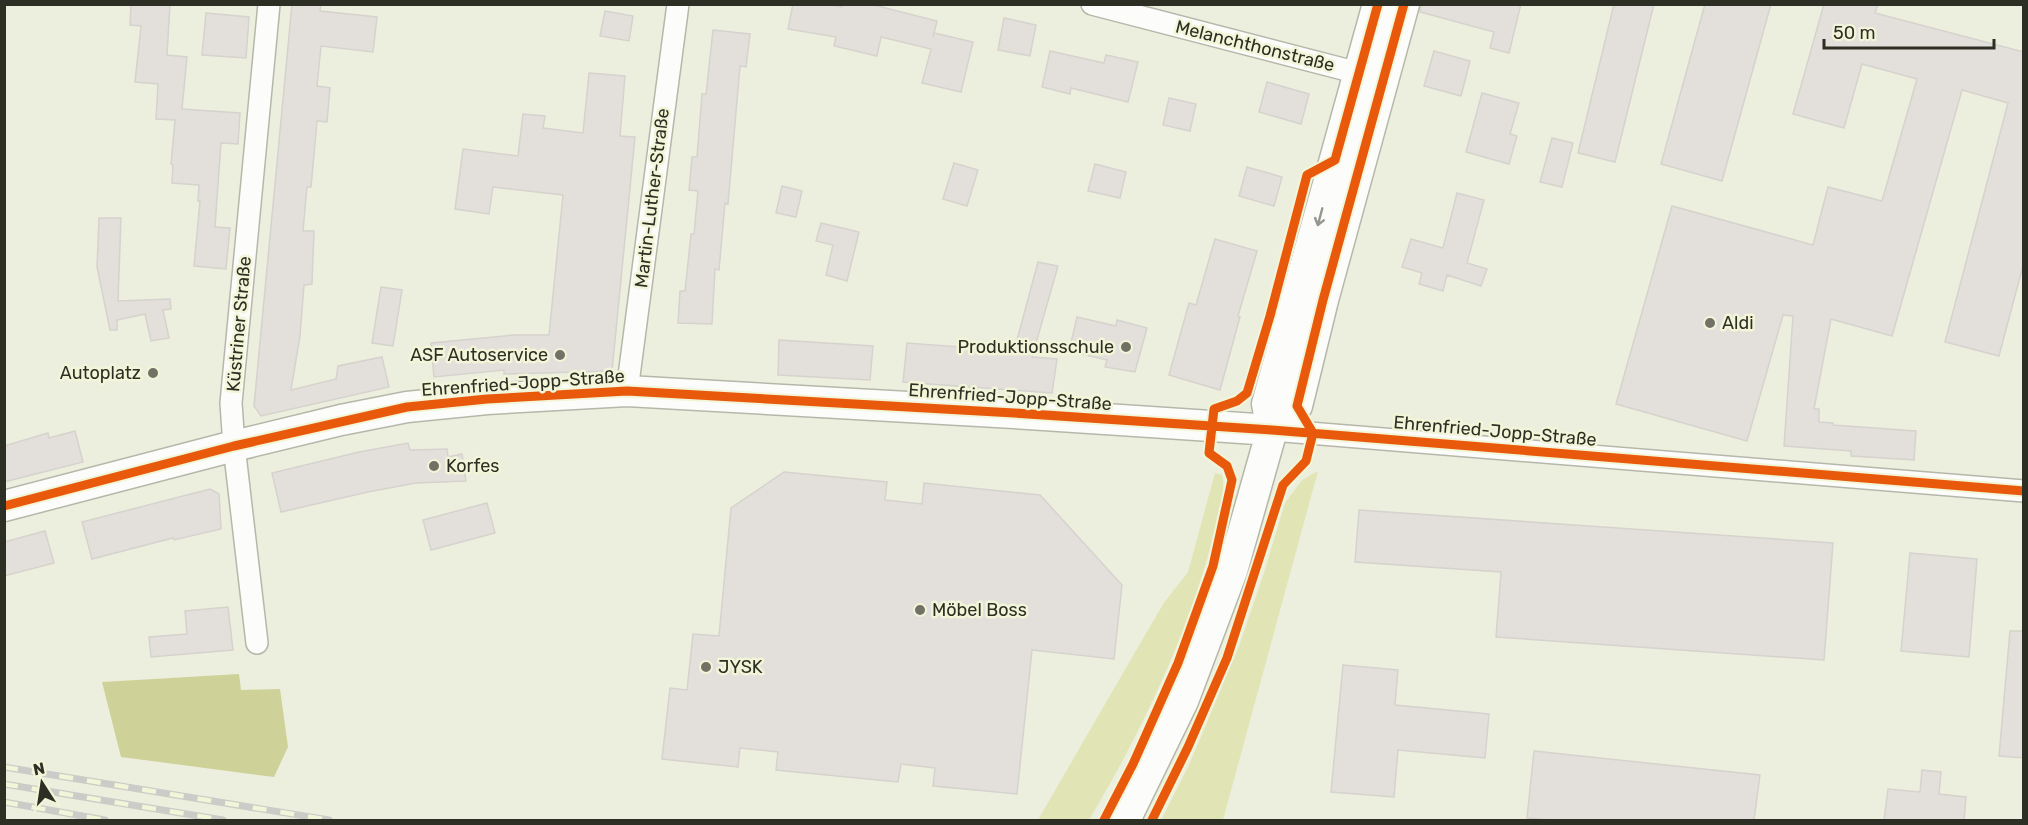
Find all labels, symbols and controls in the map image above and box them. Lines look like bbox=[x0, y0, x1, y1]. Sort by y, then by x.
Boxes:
scale bar bbox=[1824, 12, 1994, 50]
street label: Melanchthonstraße bbox=[1173, 16, 1337, 76]
text: 50 m bbox=[1833, 22, 1876, 44]
street label: Martin-Luther-Straße bbox=[630, 107, 674, 289]
one-way arrow bbox=[1314, 207, 1325, 226]
street label: Küstriner Straße bbox=[222, 255, 256, 393]
place label: Aldi bbox=[1722, 312, 1754, 334]
marker: Aldi bbox=[1703, 316, 1717, 330]
place label: Produktionsschule bbox=[957, 336, 1114, 358]
marker: Produktionsschule bbox=[1119, 340, 1133, 354]
place label: ASF Autoservice bbox=[410, 344, 548, 366]
marker: ASF Autoservice bbox=[553, 348, 567, 362]
place label: Autoplatz bbox=[60, 362, 141, 384]
street label: Ehrenfried-Jopp-Straße bbox=[421, 365, 625, 401]
marker: Autoplatz bbox=[146, 366, 160, 380]
street label: Ehrenfried-Jopp-Straße bbox=[908, 379, 1112, 415]
street label: Ehrenfried-Jopp-Straße bbox=[1392, 411, 1598, 451]
place label: Korfes bbox=[446, 455, 499, 477]
marker: Korfes bbox=[427, 459, 441, 473]
place label: Möbel Boss bbox=[932, 599, 1027, 621]
marker: Möbel Boss bbox=[913, 603, 927, 617]
place label: JYSK bbox=[718, 656, 763, 678]
marker: JYSK bbox=[699, 660, 713, 674]
north arrow bbox=[12, 753, 72, 813]
text: N bbox=[31, 758, 47, 779]

